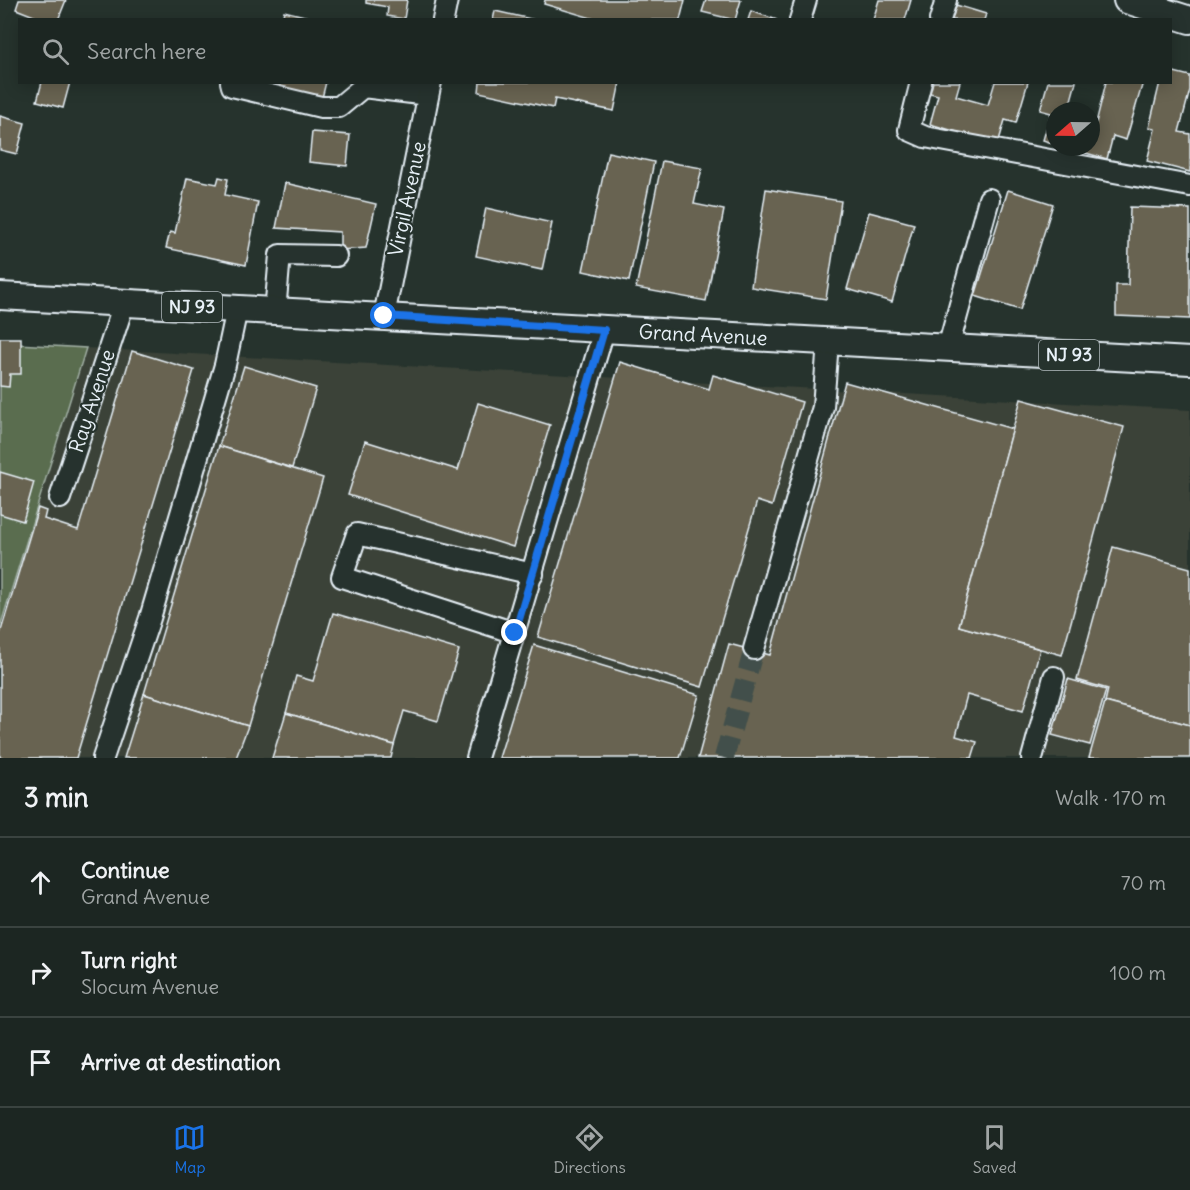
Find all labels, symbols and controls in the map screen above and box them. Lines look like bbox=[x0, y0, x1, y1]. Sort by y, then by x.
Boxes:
search box bbox=[18, 18, 1172, 84]
icon: search bbox=[39, 35, 72, 68]
text: Search here bbox=[87, 37, 206, 65]
north arrow bbox=[1046, 102, 1100, 156]
street label: Virgil Avenue bbox=[382, 139, 431, 259]
road number: NJ 93 bbox=[162, 292, 222, 322]
route start bbox=[370, 302, 396, 328]
street label: Grand Avenue bbox=[638, 319, 768, 350]
road number: NJ 93 bbox=[1039, 340, 1099, 370]
street label: Ray Avenue bbox=[63, 346, 120, 456]
route end bbox=[501, 619, 527, 645]
text: 3 min bbox=[24, 781, 89, 814]
text: Walk · 170 m bbox=[1055, 785, 1166, 810]
text: Continue bbox=[81, 856, 170, 884]
icon: ahead bbox=[24, 866, 57, 899]
text: 70 m bbox=[1121, 870, 1166, 895]
text: Grand Avenue bbox=[81, 884, 210, 909]
text: Turn right bbox=[81, 946, 177, 974]
icon: right bbox=[24, 956, 57, 989]
text: 100 m bbox=[1109, 960, 1166, 985]
text: Slocum Avenue bbox=[81, 974, 219, 999]
icon: arrive bbox=[24, 1046, 57, 1079]
text: Arrive at destination bbox=[81, 1048, 281, 1076]
tab: Map bbox=[173, 1121, 206, 1177]
tab: Directions bbox=[553, 1121, 626, 1177]
tab: Saved bbox=[973, 1121, 1017, 1177]

